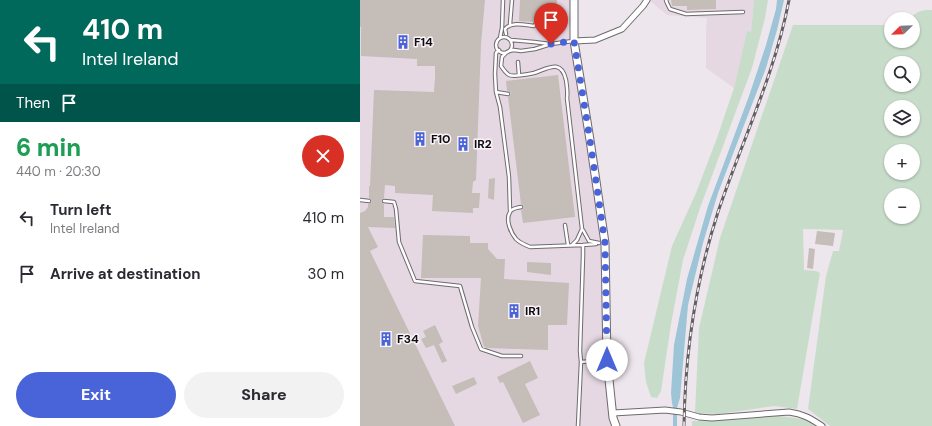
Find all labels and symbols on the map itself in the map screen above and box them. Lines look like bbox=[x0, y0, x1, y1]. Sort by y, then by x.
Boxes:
pin bbox=[534, 3, 568, 44]
north arrow bbox=[884, 12, 920, 48]
building icon: F14 bbox=[395, 34, 411, 50]
place label: F14 bbox=[414, 34, 433, 50]
building icon: F10 bbox=[412, 131, 428, 147]
place label: F10 bbox=[431, 131, 451, 147]
building icon: IR2 bbox=[455, 136, 471, 152]
place label: IR2 bbox=[474, 136, 492, 152]
building icon: IR1 bbox=[506, 303, 522, 319]
place label: IR1 bbox=[525, 303, 540, 319]
building icon: F34 bbox=[378, 331, 394, 347]
place label: F34 bbox=[397, 331, 419, 347]
position arrow bbox=[586, 339, 628, 381]

